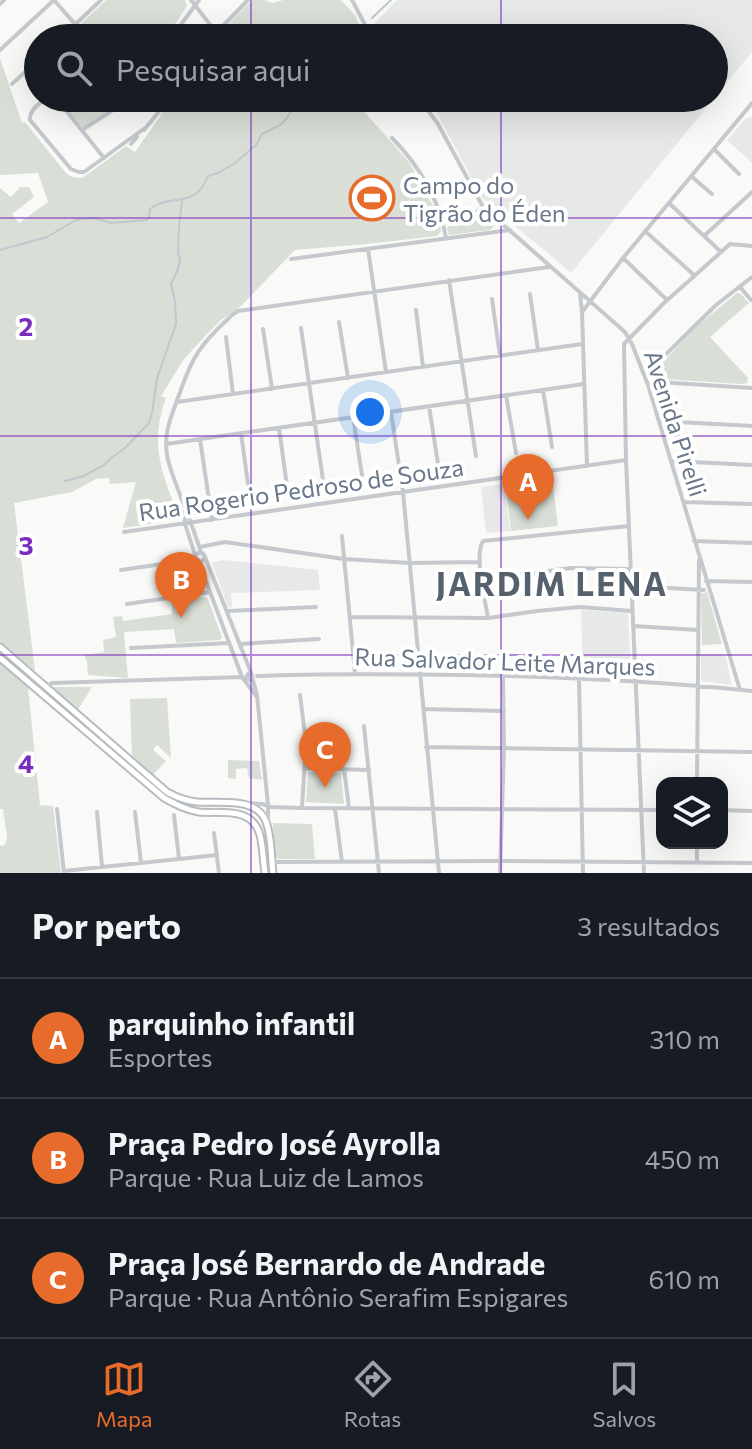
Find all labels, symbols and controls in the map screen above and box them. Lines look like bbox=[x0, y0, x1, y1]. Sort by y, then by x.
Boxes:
search box bbox=[24, 24, 728, 112]
icon: search bbox=[52, 46, 96, 90]
text: Pesquisar aqui bbox=[116, 50, 311, 87]
place label: Campo do Tigrão do Éden bbox=[403, 170, 566, 227]
sports icon: Campo do Tigrão do Éden bbox=[348, 174, 396, 222]
text: 2 bbox=[19, 310, 33, 341]
street label: Avenida Pirelli bbox=[639, 346, 713, 500]
your location bbox=[350, 392, 390, 432]
street label: Rua Rogerio Pedroso de Souza bbox=[137, 452, 465, 526]
pin: A bbox=[502, 454, 554, 520]
text: 3 bbox=[18, 529, 34, 560]
pin: B bbox=[155, 552, 207, 618]
district label: JARDIM LENA bbox=[436, 563, 668, 603]
street label: Rua Salvador Leite Marques bbox=[354, 641, 656, 681]
pin: C bbox=[299, 722, 351, 788]
text: 4 bbox=[18, 747, 34, 778]
map controls bbox=[656, 777, 728, 849]
button: layers bbox=[656, 777, 728, 849]
text: Por perto bbox=[32, 904, 181, 946]
text: 3 resultados bbox=[577, 910, 720, 941]
text: parquinho infantil bbox=[108, 1004, 355, 1041]
text: A bbox=[49, 1023, 67, 1054]
text: 310 m bbox=[649, 1023, 720, 1054]
text: Esportes bbox=[108, 1041, 213, 1072]
text: Praça Pedro José Ayrolla bbox=[108, 1124, 441, 1161]
text: B bbox=[49, 1143, 67, 1174]
text: 450 m bbox=[645, 1143, 720, 1174]
text: Parque · Rua Luiz de Lamos bbox=[108, 1161, 424, 1192]
text: Praça José Bernardo de Andrade bbox=[108, 1244, 545, 1281]
text: C bbox=[49, 1263, 67, 1294]
text: 610 m bbox=[648, 1263, 720, 1294]
text: Parque · Rua Antônio Serafim Espigares bbox=[108, 1281, 568, 1312]
tab: Mapa bbox=[96, 1357, 153, 1432]
tab: Rotas bbox=[344, 1357, 401, 1432]
tab: Salvos bbox=[593, 1357, 656, 1432]

